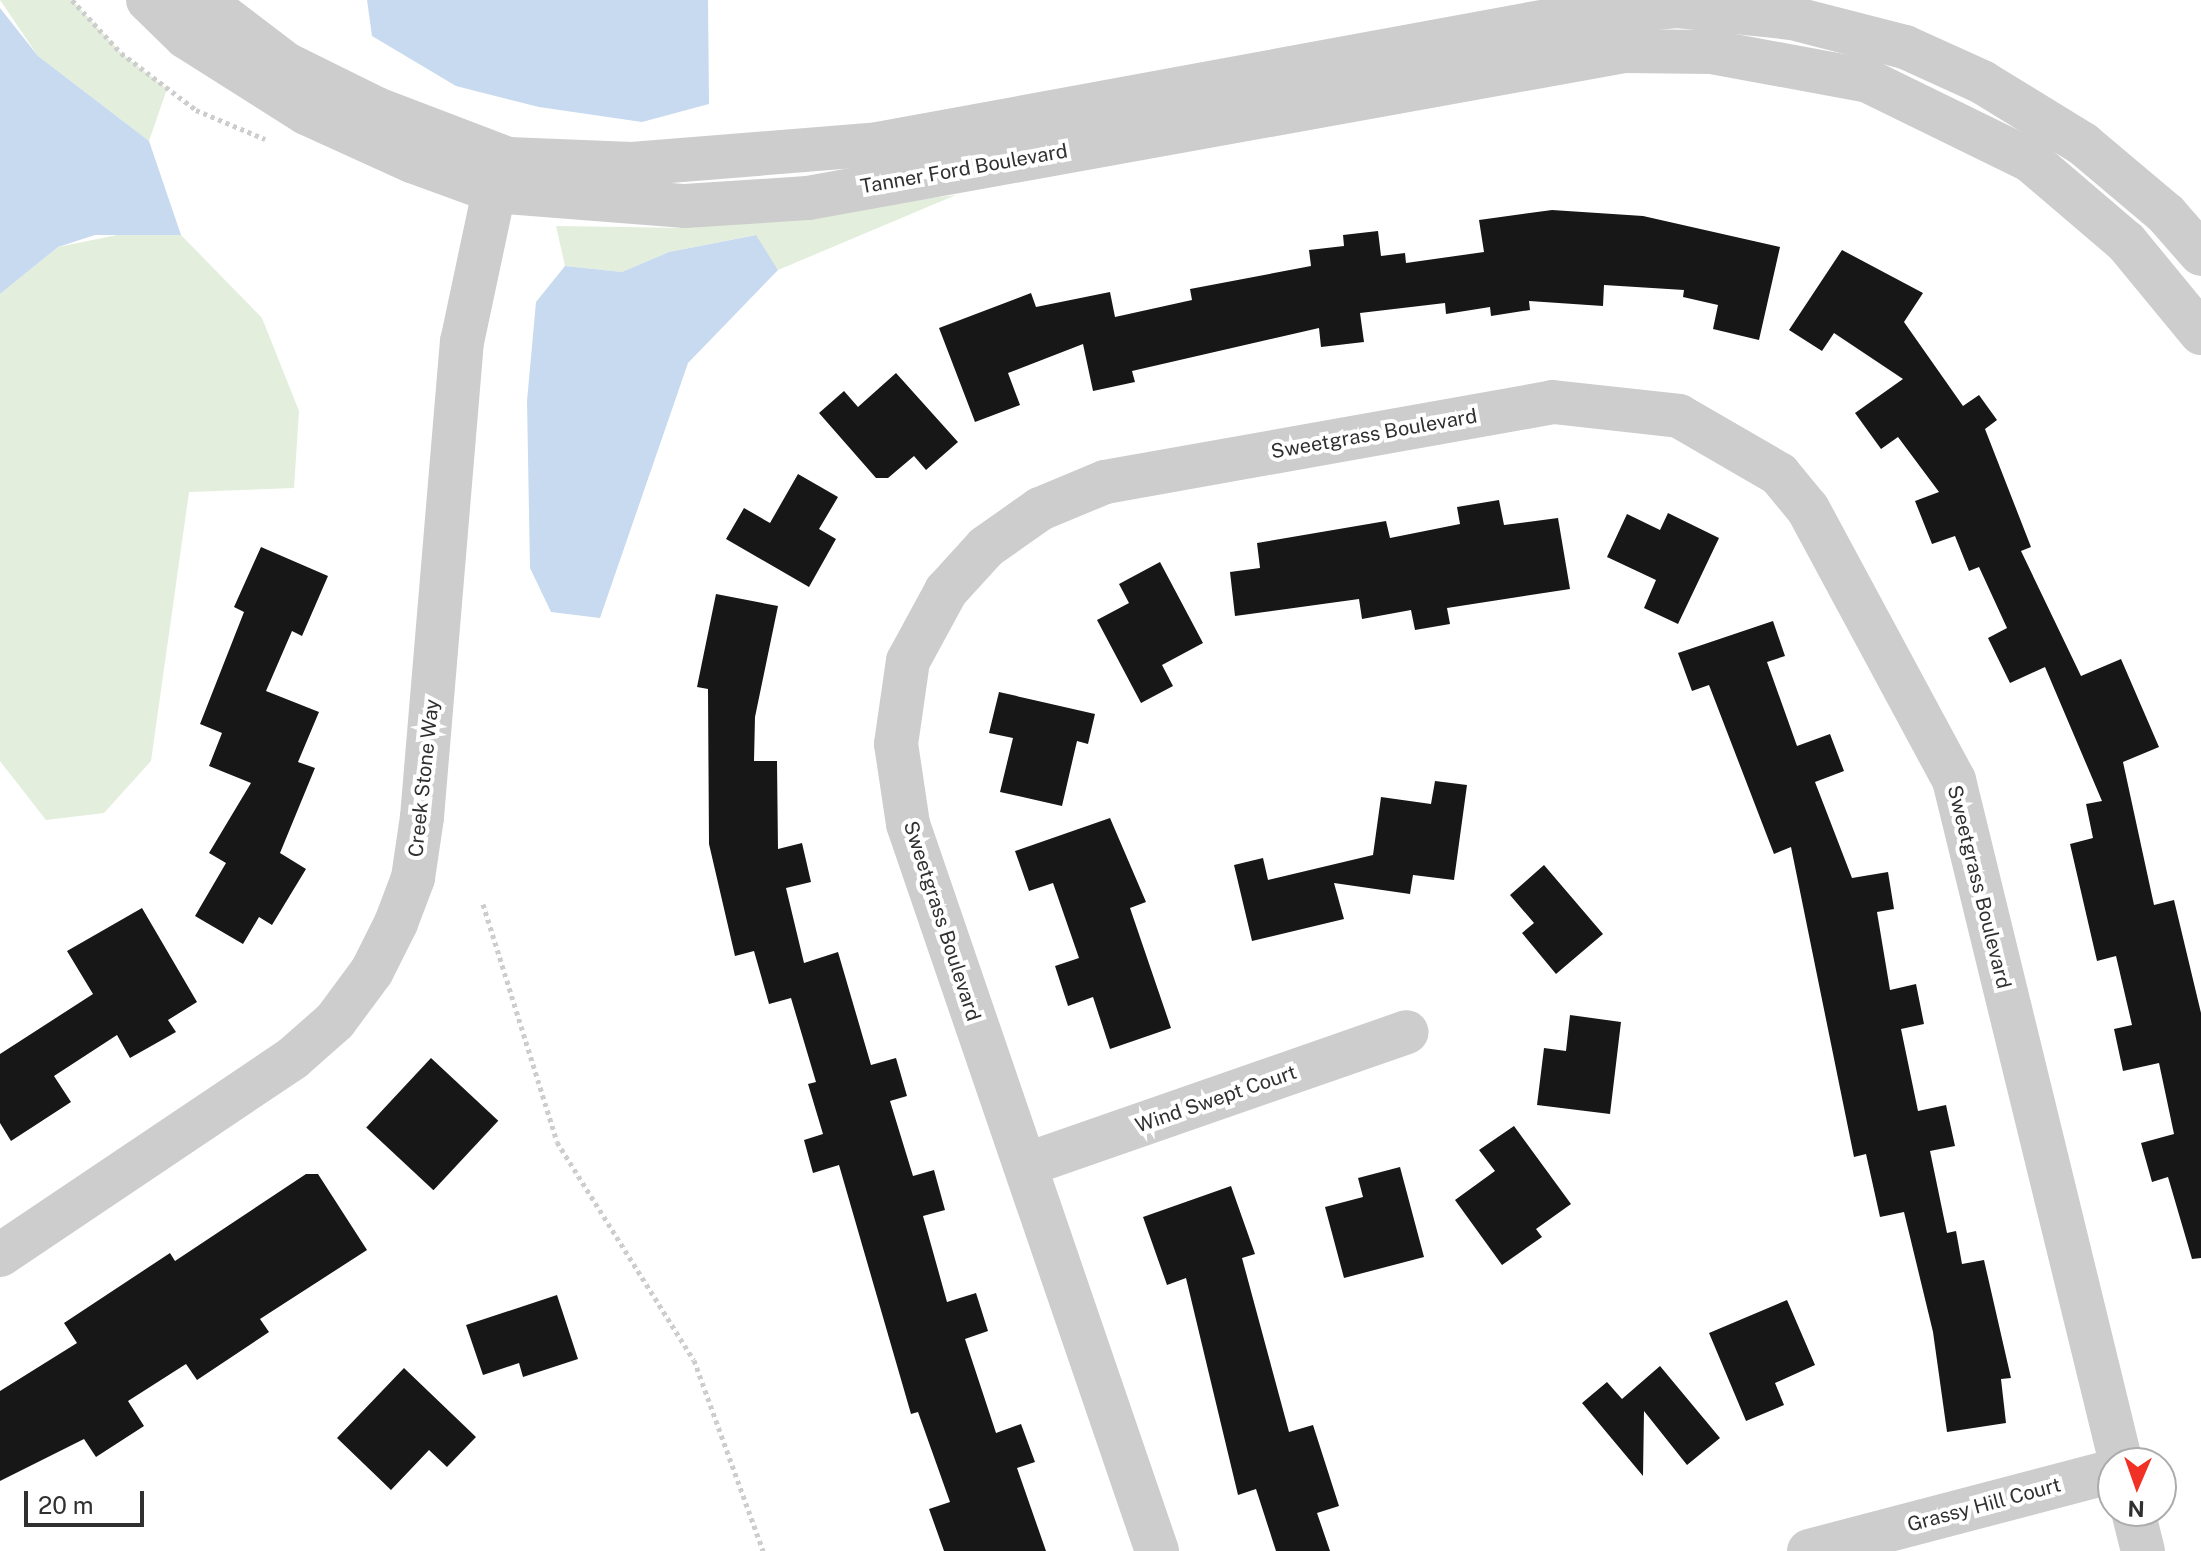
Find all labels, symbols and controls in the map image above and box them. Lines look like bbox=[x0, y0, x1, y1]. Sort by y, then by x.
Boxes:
street label: Tanner Ford Boulevard bbox=[859, 139, 1069, 199]
street label: Sweetgrass Boulevard bbox=[1269, 404, 1479, 464]
street label: Creek Stone Way bbox=[404, 698, 444, 858]
street label: Sweetgrass Boulevard bbox=[1942, 783, 2016, 991]
street label: Sweetgrass Boulevard bbox=[898, 818, 986, 1024]
street label: Wind Swept Court bbox=[1132, 1060, 1300, 1138]
north arrow bbox=[2097, 1447, 2177, 1527]
street label: Grassy Hill Court bbox=[1905, 1473, 2063, 1537]
scale bar bbox=[28, 1475, 148, 1525]
text: 20 m bbox=[38, 1491, 94, 1519]
text: N bbox=[2127, 1496, 2145, 1522]

